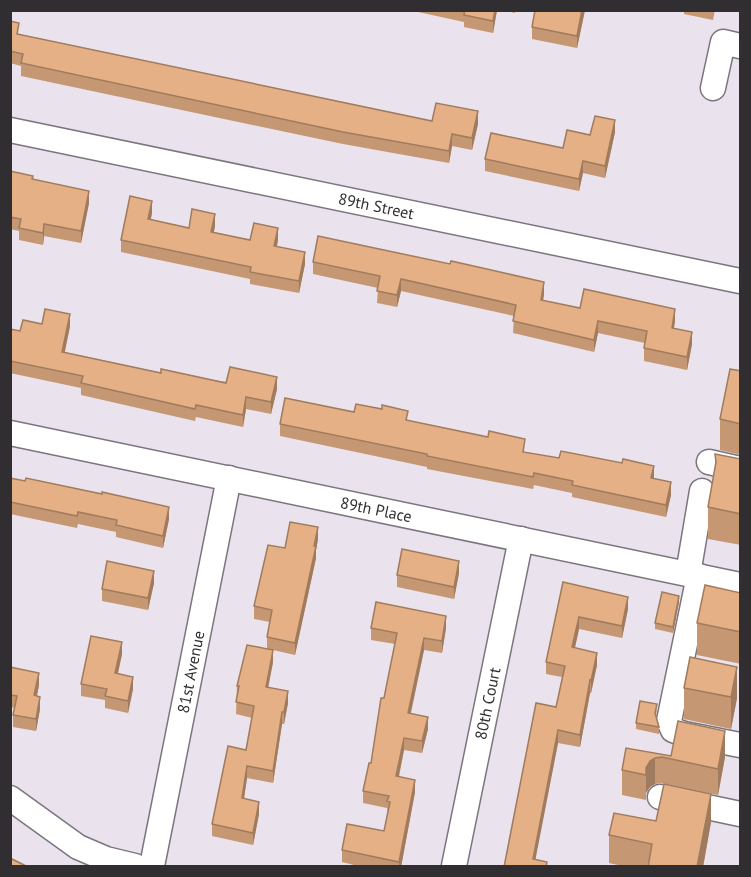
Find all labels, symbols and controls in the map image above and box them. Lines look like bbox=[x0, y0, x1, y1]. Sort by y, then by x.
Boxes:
street label: 89th Street bbox=[337, 188, 416, 223]
street label: 89th Place bbox=[339, 492, 414, 526]
street label: 81st Avenue bbox=[173, 629, 208, 715]
street label: 80th Court bbox=[470, 665, 505, 741]

